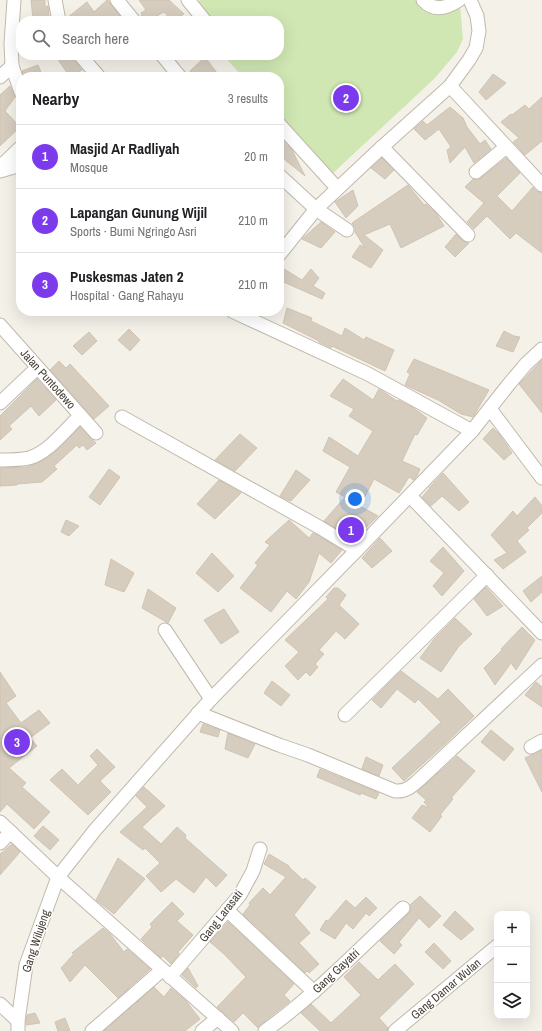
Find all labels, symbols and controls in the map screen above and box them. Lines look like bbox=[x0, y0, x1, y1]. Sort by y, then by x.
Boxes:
search box bbox=[16, 16, 284, 60]
icon: search bbox=[30, 27, 52, 49]
text: Search here bbox=[62, 28, 129, 49]
pin: 2 bbox=[333, 83, 359, 113]
text: Nearby bbox=[32, 87, 79, 110]
text: 3 results bbox=[228, 90, 268, 107]
text: Masjid Ar Radliyah bbox=[70, 138, 180, 159]
text: 1 bbox=[42, 148, 48, 165]
text: 20 m bbox=[244, 148, 268, 165]
text: Mosque bbox=[70, 159, 108, 176]
text: Lapangan Gunung Wijil bbox=[70, 202, 207, 223]
text: 2 bbox=[42, 212, 48, 229]
text: 210 m bbox=[238, 212, 268, 229]
text: Sports · Bumi Ngringo Asri bbox=[70, 223, 197, 240]
text: Puskesmas Jaten 2 bbox=[70, 266, 184, 287]
text: 3 bbox=[42, 276, 48, 293]
text: 210 m bbox=[238, 276, 268, 293]
text: Hospital · Gang Rahayu bbox=[70, 287, 184, 304]
street label: Jalan Puntodewo bbox=[17, 346, 79, 412]
your location bbox=[345, 489, 365, 509]
pin: 1 bbox=[338, 515, 364, 545]
pin: 3 bbox=[4, 727, 30, 757]
street label: Gang Larasati bbox=[195, 886, 247, 946]
street label: Gang Wilujeng bbox=[18, 907, 54, 974]
map controls bbox=[494, 911, 530, 1019]
button: + bbox=[494, 911, 530, 947]
street label: Gang Gayatri bbox=[309, 945, 363, 997]
button: − bbox=[494, 947, 530, 983]
street label: Gang Damar Wulan bbox=[408, 955, 484, 1023]
button: layers bbox=[494, 983, 530, 1019]

